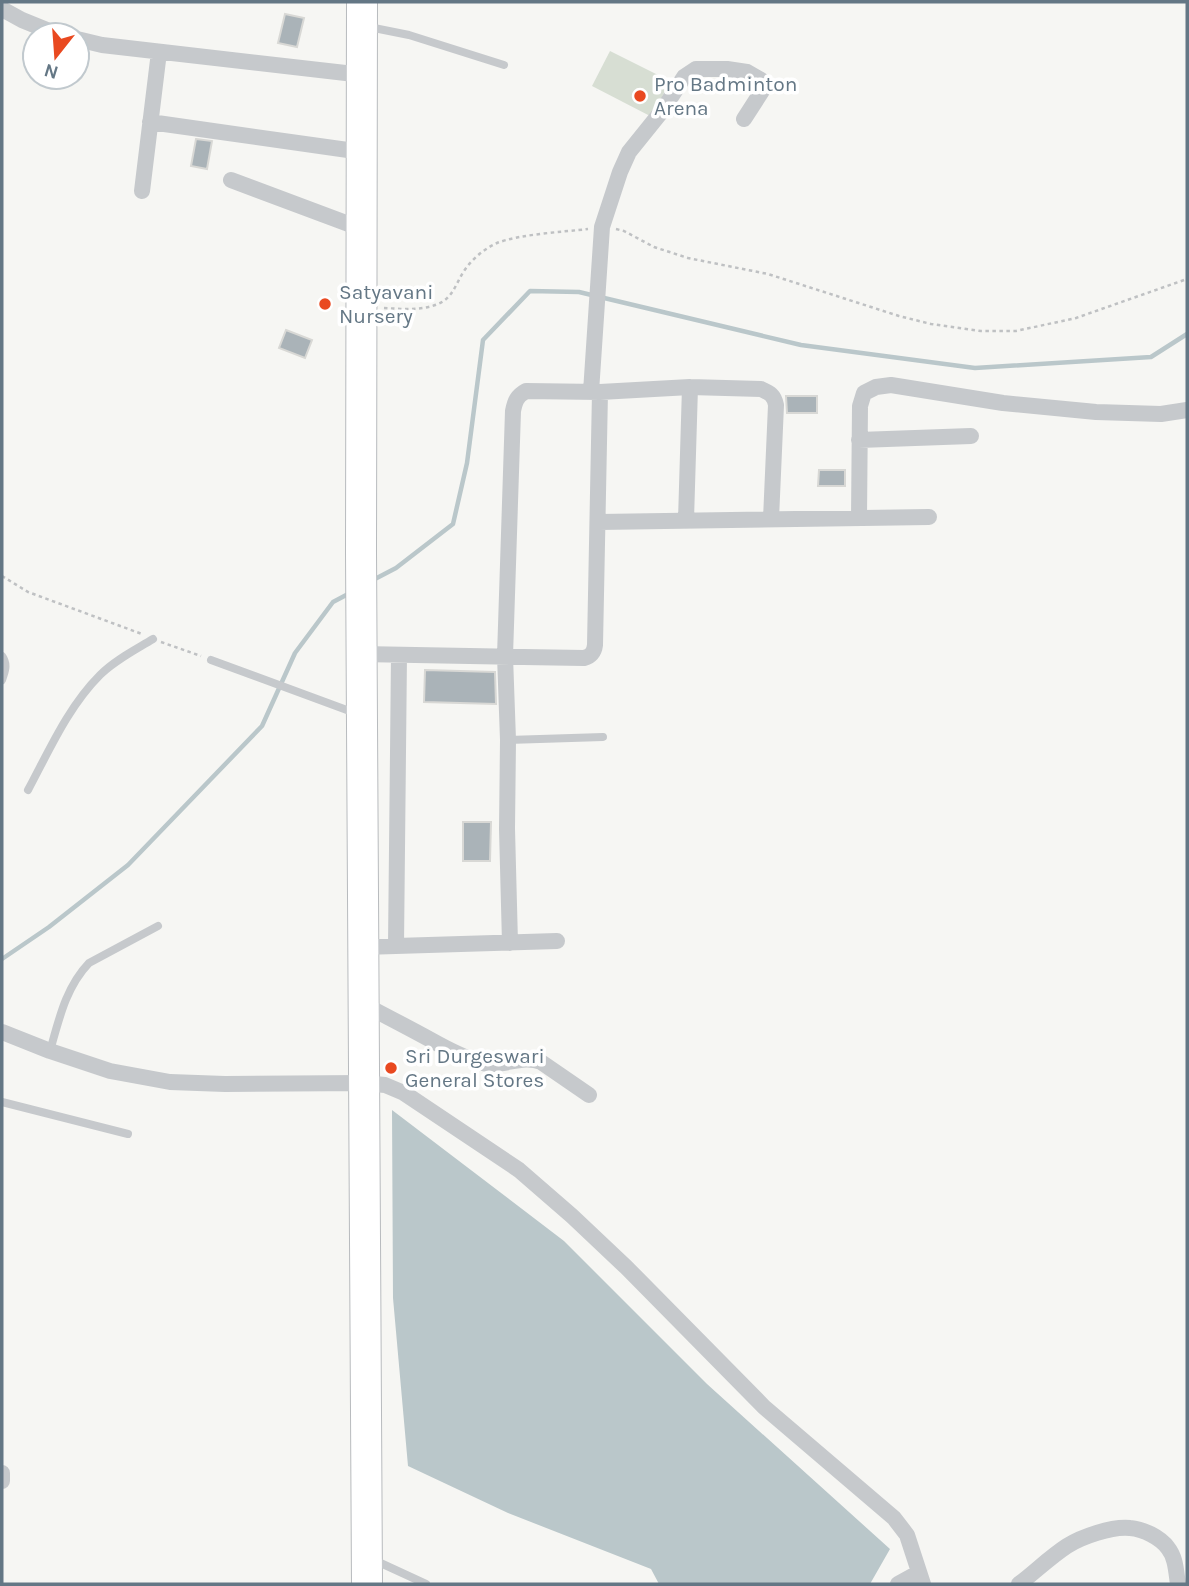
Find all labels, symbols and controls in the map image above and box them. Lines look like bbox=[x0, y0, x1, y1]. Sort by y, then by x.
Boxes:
north arrow bbox=[21, 21, 91, 91]
text: N bbox=[42, 59, 61, 84]
place label: Pro Badminton Arena bbox=[654, 72, 797, 120]
marker: Pro Badminton Arena bbox=[632, 88, 648, 104]
place label: Satyavani Nursery bbox=[339, 280, 434, 328]
marker: Satyavani Nursery bbox=[317, 296, 333, 312]
place label: Sri Durgeswari General Stores bbox=[405, 1044, 545, 1092]
marker: Sri Durgeswari General Stores bbox=[383, 1060, 399, 1076]

